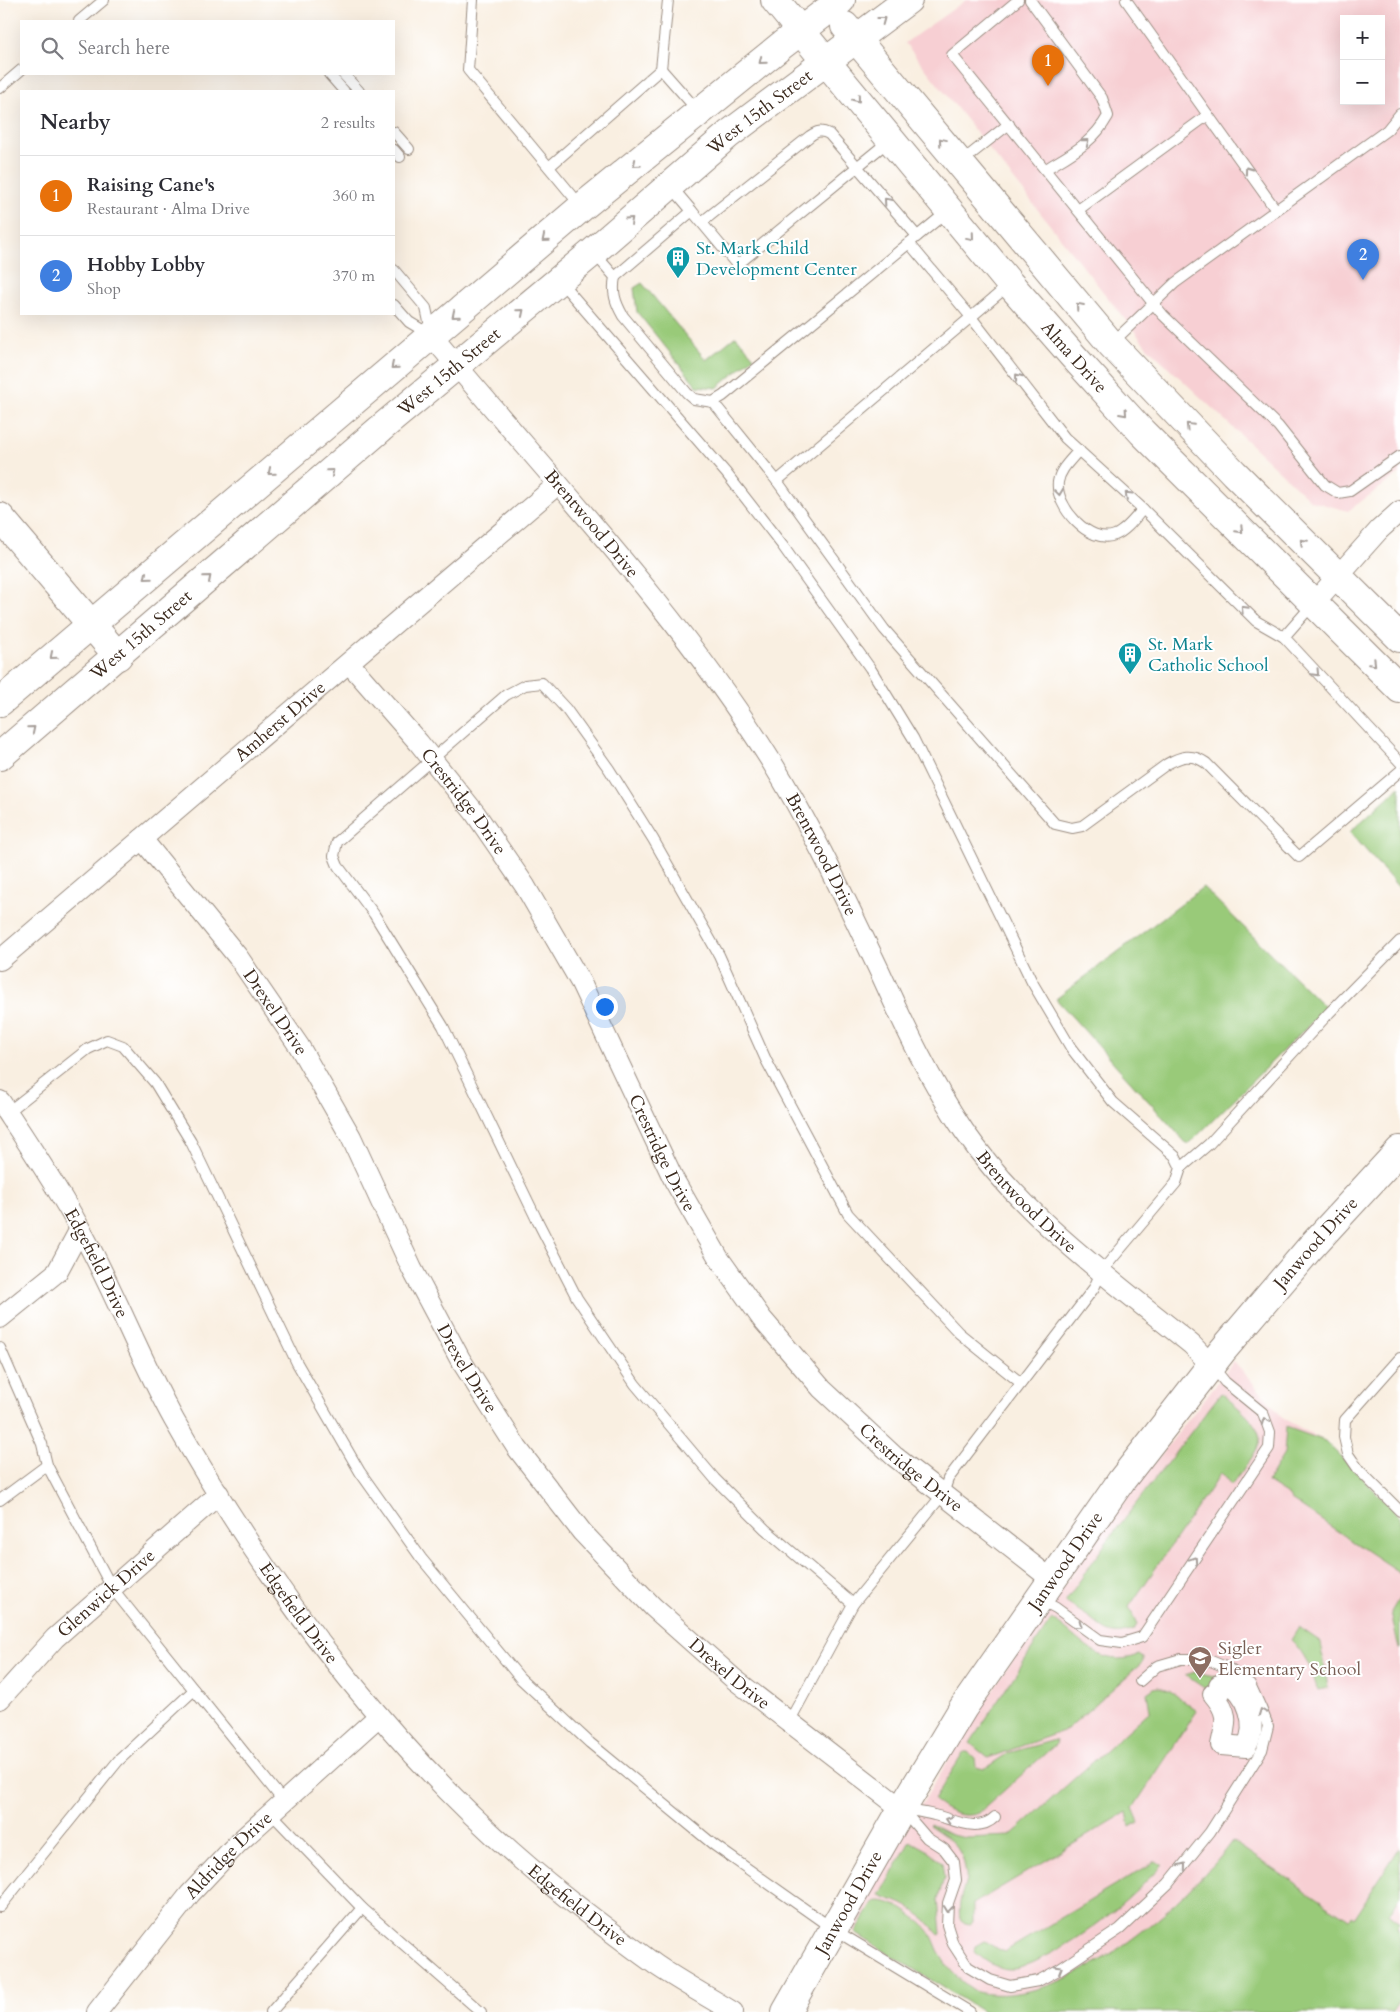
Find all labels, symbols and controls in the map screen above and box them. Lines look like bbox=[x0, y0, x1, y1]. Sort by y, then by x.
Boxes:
map controls bbox=[1340, 15, 1385, 105]
button: + bbox=[1340, 15, 1385, 60]
one-way arrow bbox=[876, 17, 885, 25]
search box bbox=[20, 20, 395, 75]
icon: search bbox=[38, 34, 66, 62]
text: Search here bbox=[78, 35, 170, 61]
pin: 1 bbox=[1032, 45, 1064, 86]
one-way arrow bbox=[759, 56, 768, 65]
button: − bbox=[1340, 60, 1385, 105]
street label: West 15th Street bbox=[701, 63, 818, 161]
one-way arrow bbox=[851, 93, 859, 102]
text: Nearby bbox=[40, 108, 111, 137]
text: 2 results bbox=[321, 112, 375, 134]
one-way arrow bbox=[939, 138, 948, 147]
one-way arrow bbox=[1080, 140, 1089, 148]
one-way arrow bbox=[633, 158, 642, 166]
one-way arrow bbox=[1245, 166, 1254, 176]
text: Raising Cane's bbox=[87, 172, 215, 198]
text: 1 bbox=[52, 185, 60, 207]
text: 360 m bbox=[333, 185, 375, 207]
text: Restaurant · Alma Drive bbox=[87, 198, 250, 220]
one-way arrow bbox=[884, 198, 893, 207]
one-way arrow bbox=[624, 217, 633, 226]
one-way arrow bbox=[966, 232, 975, 241]
one-way arrow bbox=[542, 233, 551, 241]
place label: St. Mark Child Development Center bbox=[696, 236, 857, 282]
pin: 2 bbox=[1347, 239, 1379, 280]
building icon: St. Mark Child Development Center bbox=[665, 245, 691, 279]
text: Hobby Lobby bbox=[87, 252, 205, 278]
text: 2 bbox=[52, 265, 60, 287]
text: 370 m bbox=[333, 265, 375, 287]
text: Shop bbox=[87, 278, 121, 300]
one-way arrow bbox=[1076, 303, 1085, 312]
one-way arrow bbox=[452, 309, 461, 317]
one-way arrow bbox=[515, 309, 524, 318]
street label: Alma Drive bbox=[1035, 316, 1113, 399]
street label: West 15th Street bbox=[391, 321, 506, 422]
one-way arrow bbox=[391, 361, 400, 370]
one-way arrow bbox=[1015, 374, 1023, 383]
one-way arrow bbox=[1119, 407, 1128, 416]
one-way arrow bbox=[1186, 423, 1195, 432]
street label: Brentwood Drive bbox=[539, 464, 645, 583]
one-way arrow bbox=[267, 466, 276, 475]
one-way arrow bbox=[325, 469, 334, 478]
one-way arrow bbox=[1053, 488, 1064, 496]
one-way arrow bbox=[1125, 492, 1134, 501]
one-way arrow bbox=[1234, 525, 1243, 534]
one-way arrow bbox=[1300, 539, 1309, 548]
one-way arrow bbox=[144, 571, 153, 580]
one-way arrow bbox=[202, 575, 211, 584]
street label: West 15th Street bbox=[84, 584, 198, 686]
one-way arrow bbox=[1241, 606, 1250, 615]
place label: St. Mark Catholic School bbox=[1148, 632, 1269, 678]
building icon: St. Mark Catholic School bbox=[1117, 641, 1143, 675]
one-way arrow bbox=[50, 651, 59, 660]
one-way arrow bbox=[1367, 657, 1376, 666]
one-way arrow bbox=[1310, 668, 1319, 677]
street label: Amherst Drive bbox=[229, 675, 331, 767]
one-way arrow bbox=[26, 726, 35, 735]
street label: Crestridge Drive bbox=[415, 743, 513, 860]
street label: Brentwood Drive bbox=[780, 788, 864, 920]
street label: Drexel Drive bbox=[237, 964, 314, 1060]
your location bbox=[592, 994, 618, 1020]
street label: Crestridge Drive bbox=[623, 1090, 702, 1216]
street label: Brentwood Drive bbox=[970, 1145, 1082, 1259]
street label: Janwood Drive bbox=[1266, 1191, 1364, 1297]
street label: Edgefield Drive bbox=[58, 1204, 135, 1322]
street label: Drexel Drive bbox=[431, 1320, 504, 1418]
street label: Crestridge Drive bbox=[854, 1417, 968, 1518]
one-way arrow bbox=[1261, 1417, 1271, 1426]
street label: Janwood Drive bbox=[1020, 1506, 1109, 1618]
street label: Glenwick Drive bbox=[52, 1543, 160, 1643]
one-way arrow bbox=[1188, 1556, 1197, 1565]
street label: Edgefield Drive bbox=[253, 1557, 344, 1669]
one-way arrow bbox=[1073, 1619, 1082, 1627]
street label: Drexel Drive bbox=[683, 1632, 776, 1715]
place label: Sigler Elementary School bbox=[1218, 1636, 1361, 1682]
school or university icon: Sigler Elementary School bbox=[1187, 1645, 1213, 1679]
one-way arrow bbox=[1258, 1708, 1269, 1717]
street label: Aldridge Drive bbox=[179, 1805, 278, 1905]
one-way arrow bbox=[945, 1816, 954, 1826]
street label: Janwood Drive bbox=[807, 1846, 888, 1962]
street label: Edgefield Drive bbox=[522, 1858, 632, 1952]
one-way arrow bbox=[1177, 1863, 1185, 1872]
one-way arrow bbox=[943, 1905, 954, 1913]
one-way arrow bbox=[1054, 1966, 1063, 1976]

